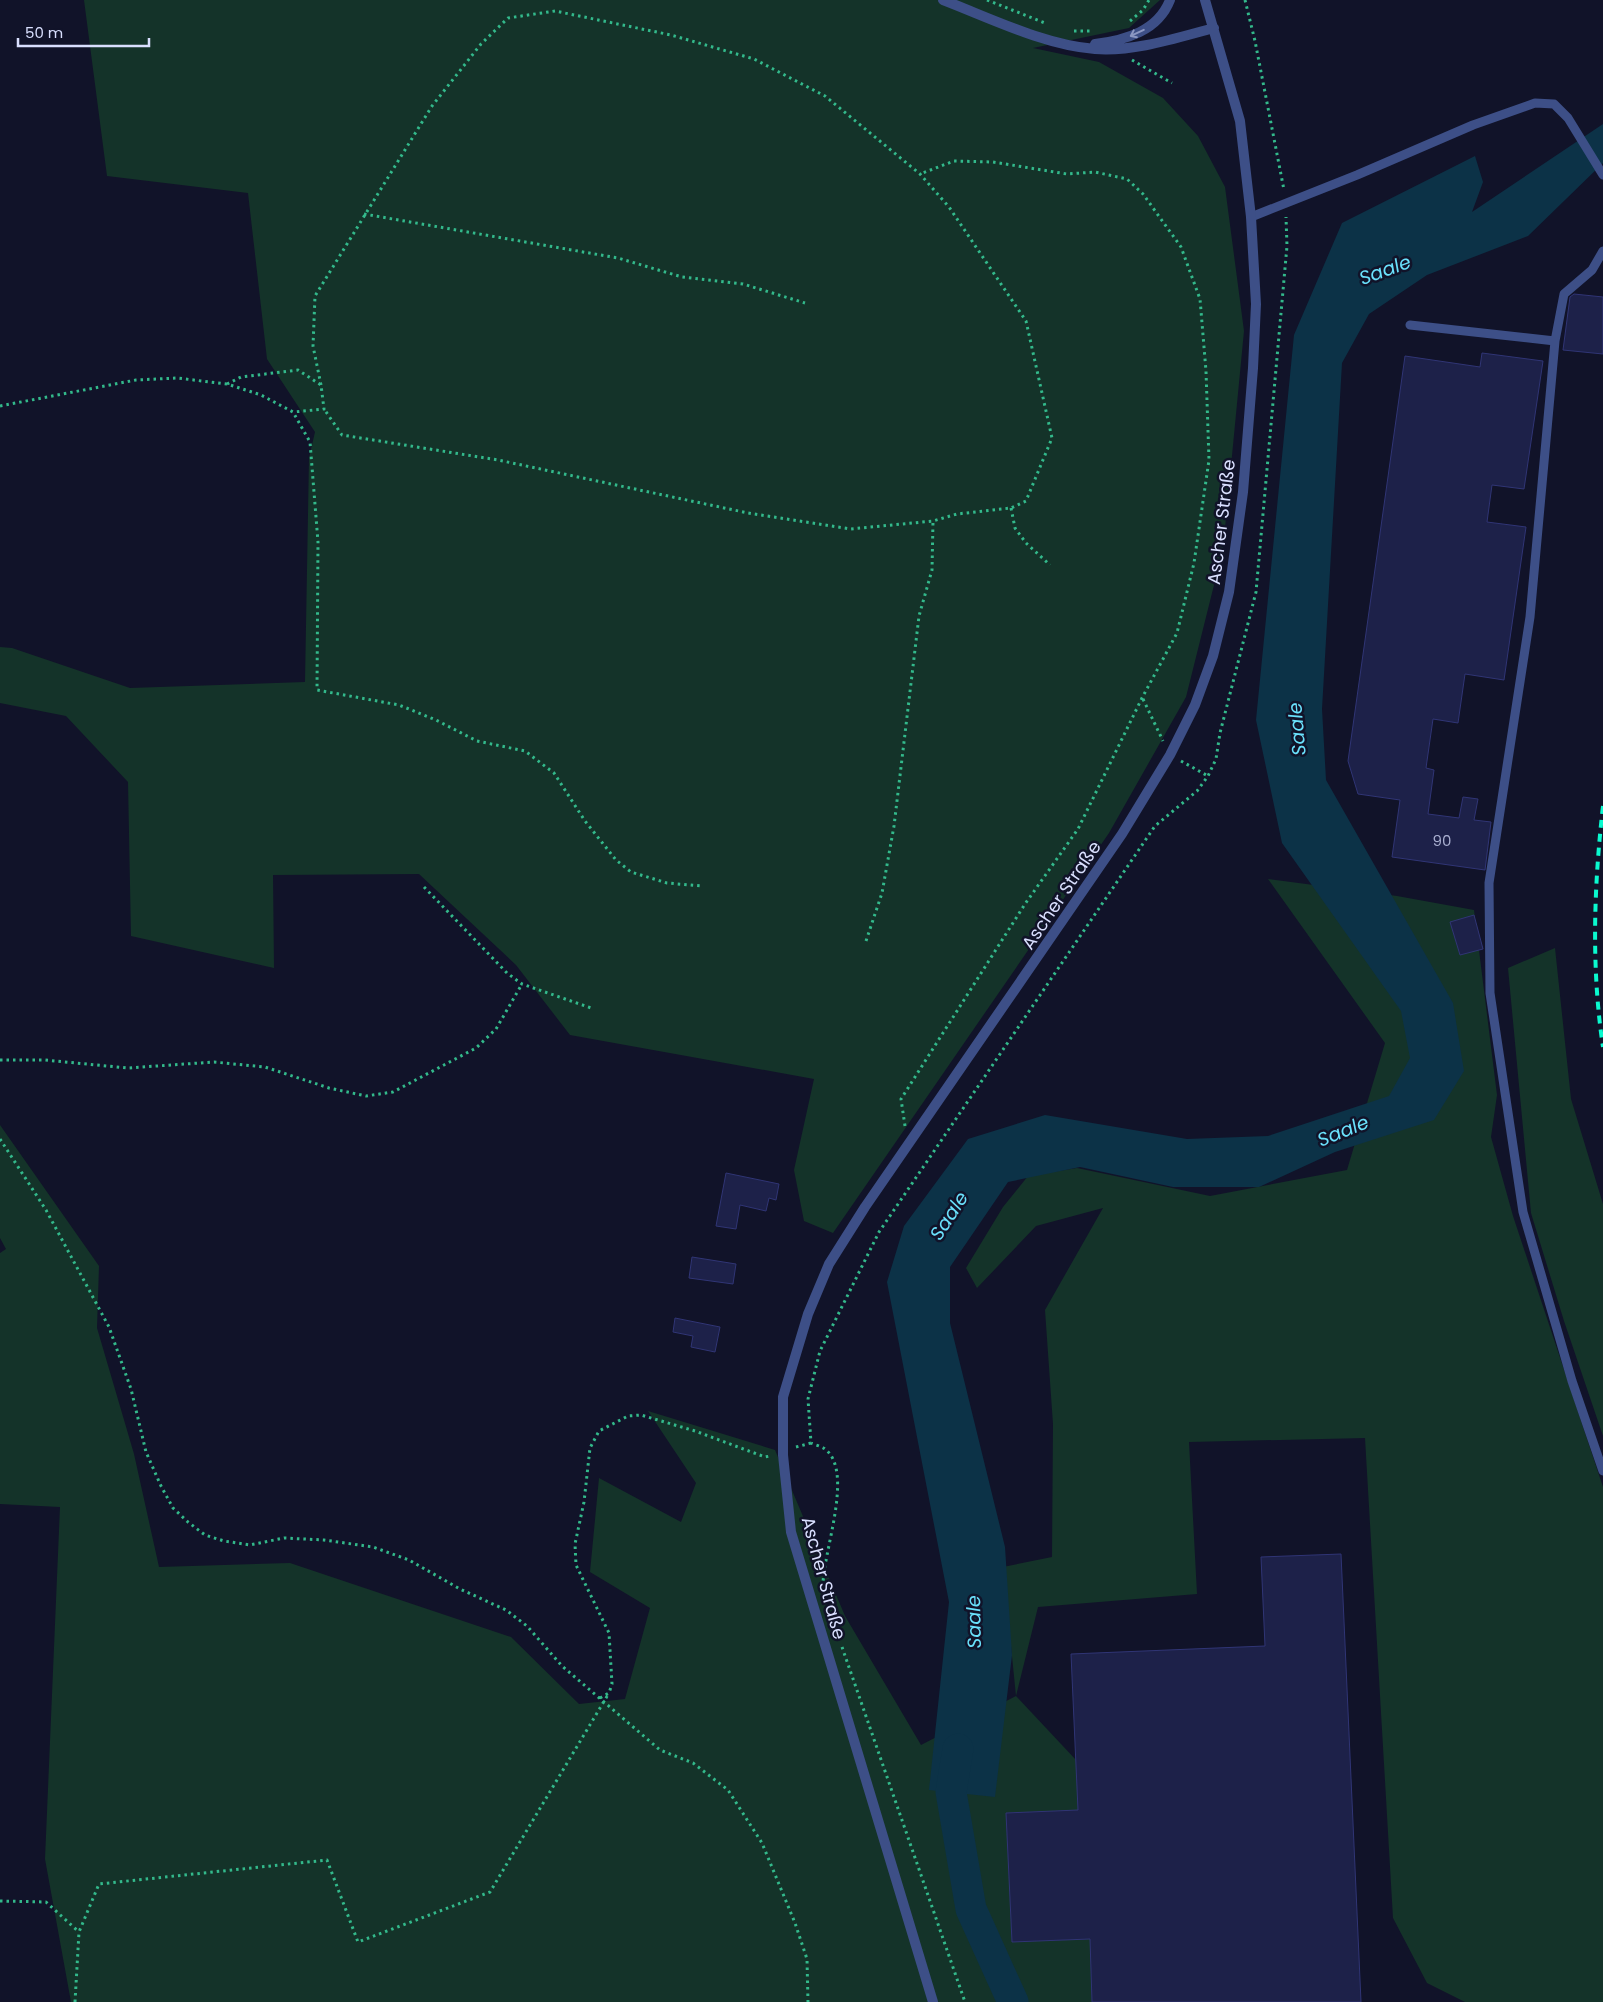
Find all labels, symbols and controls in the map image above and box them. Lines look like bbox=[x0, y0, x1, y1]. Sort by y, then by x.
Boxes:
scale bar bbox=[18, 15, 149, 47]
text: 50 m bbox=[25, 22, 63, 43]
one-way arrow bbox=[1129, 28, 1144, 38]
water label: Saale bbox=[1355, 248, 1415, 292]
street label: Ascher Straße bbox=[1201, 458, 1241, 586]
water label: Saale bbox=[1281, 701, 1313, 757]
house number: 90 bbox=[1433, 830, 1451, 851]
street label: Ascher Straße bbox=[1015, 836, 1107, 954]
water label: Saale bbox=[1313, 1108, 1373, 1153]
water label: Saale bbox=[923, 1186, 975, 1246]
street label: Ascher Straße bbox=[796, 1514, 852, 1642]
water label: Saale bbox=[960, 1595, 988, 1649]

